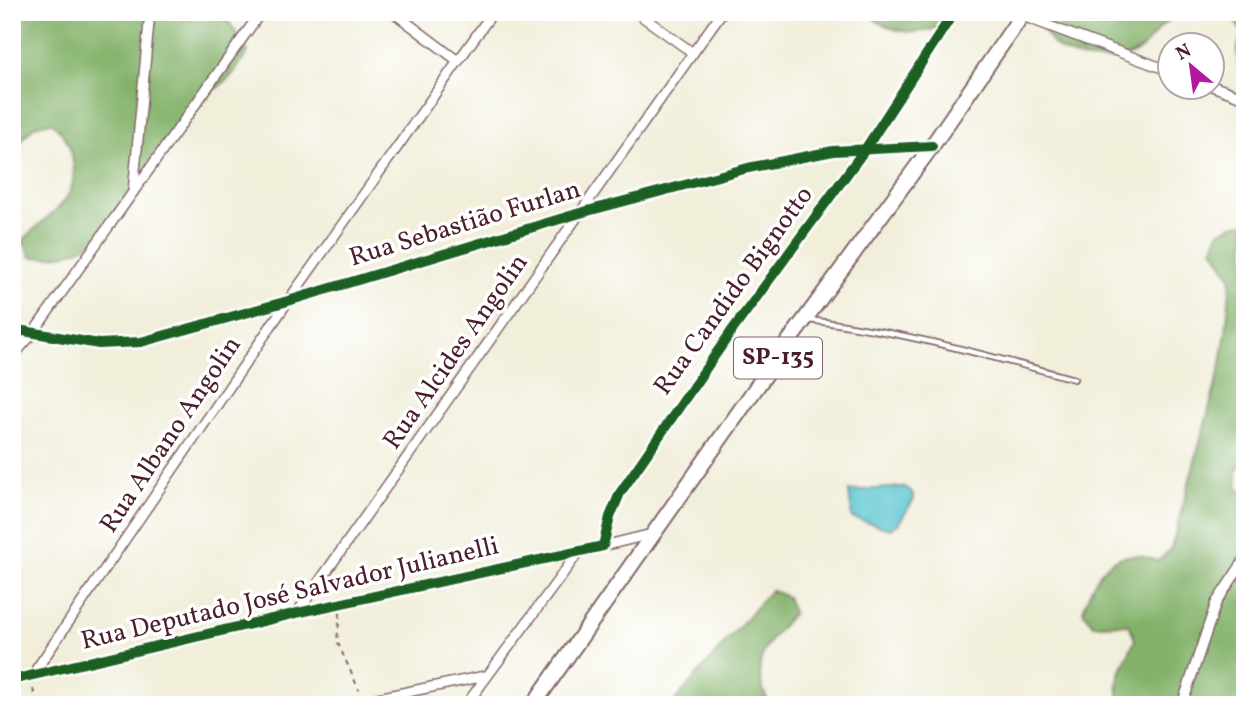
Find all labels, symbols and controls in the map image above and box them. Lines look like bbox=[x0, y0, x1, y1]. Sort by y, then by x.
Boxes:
north arrow bbox=[1156, 32, 1226, 102]
text: N bbox=[1171, 38, 1196, 68]
street label: Rua Sebastião Furlan bbox=[345, 172, 585, 276]
street label: Rua Candido Bignotto bbox=[646, 179, 822, 403]
street label: Rua Alcides Angolin bbox=[375, 247, 537, 457]
street label: Rua Albano Angolin bbox=[92, 330, 250, 540]
road number: SP-135 bbox=[734, 338, 822, 379]
street label: Rua Deputado José Salvador Julianelli bbox=[78, 528, 502, 660]

